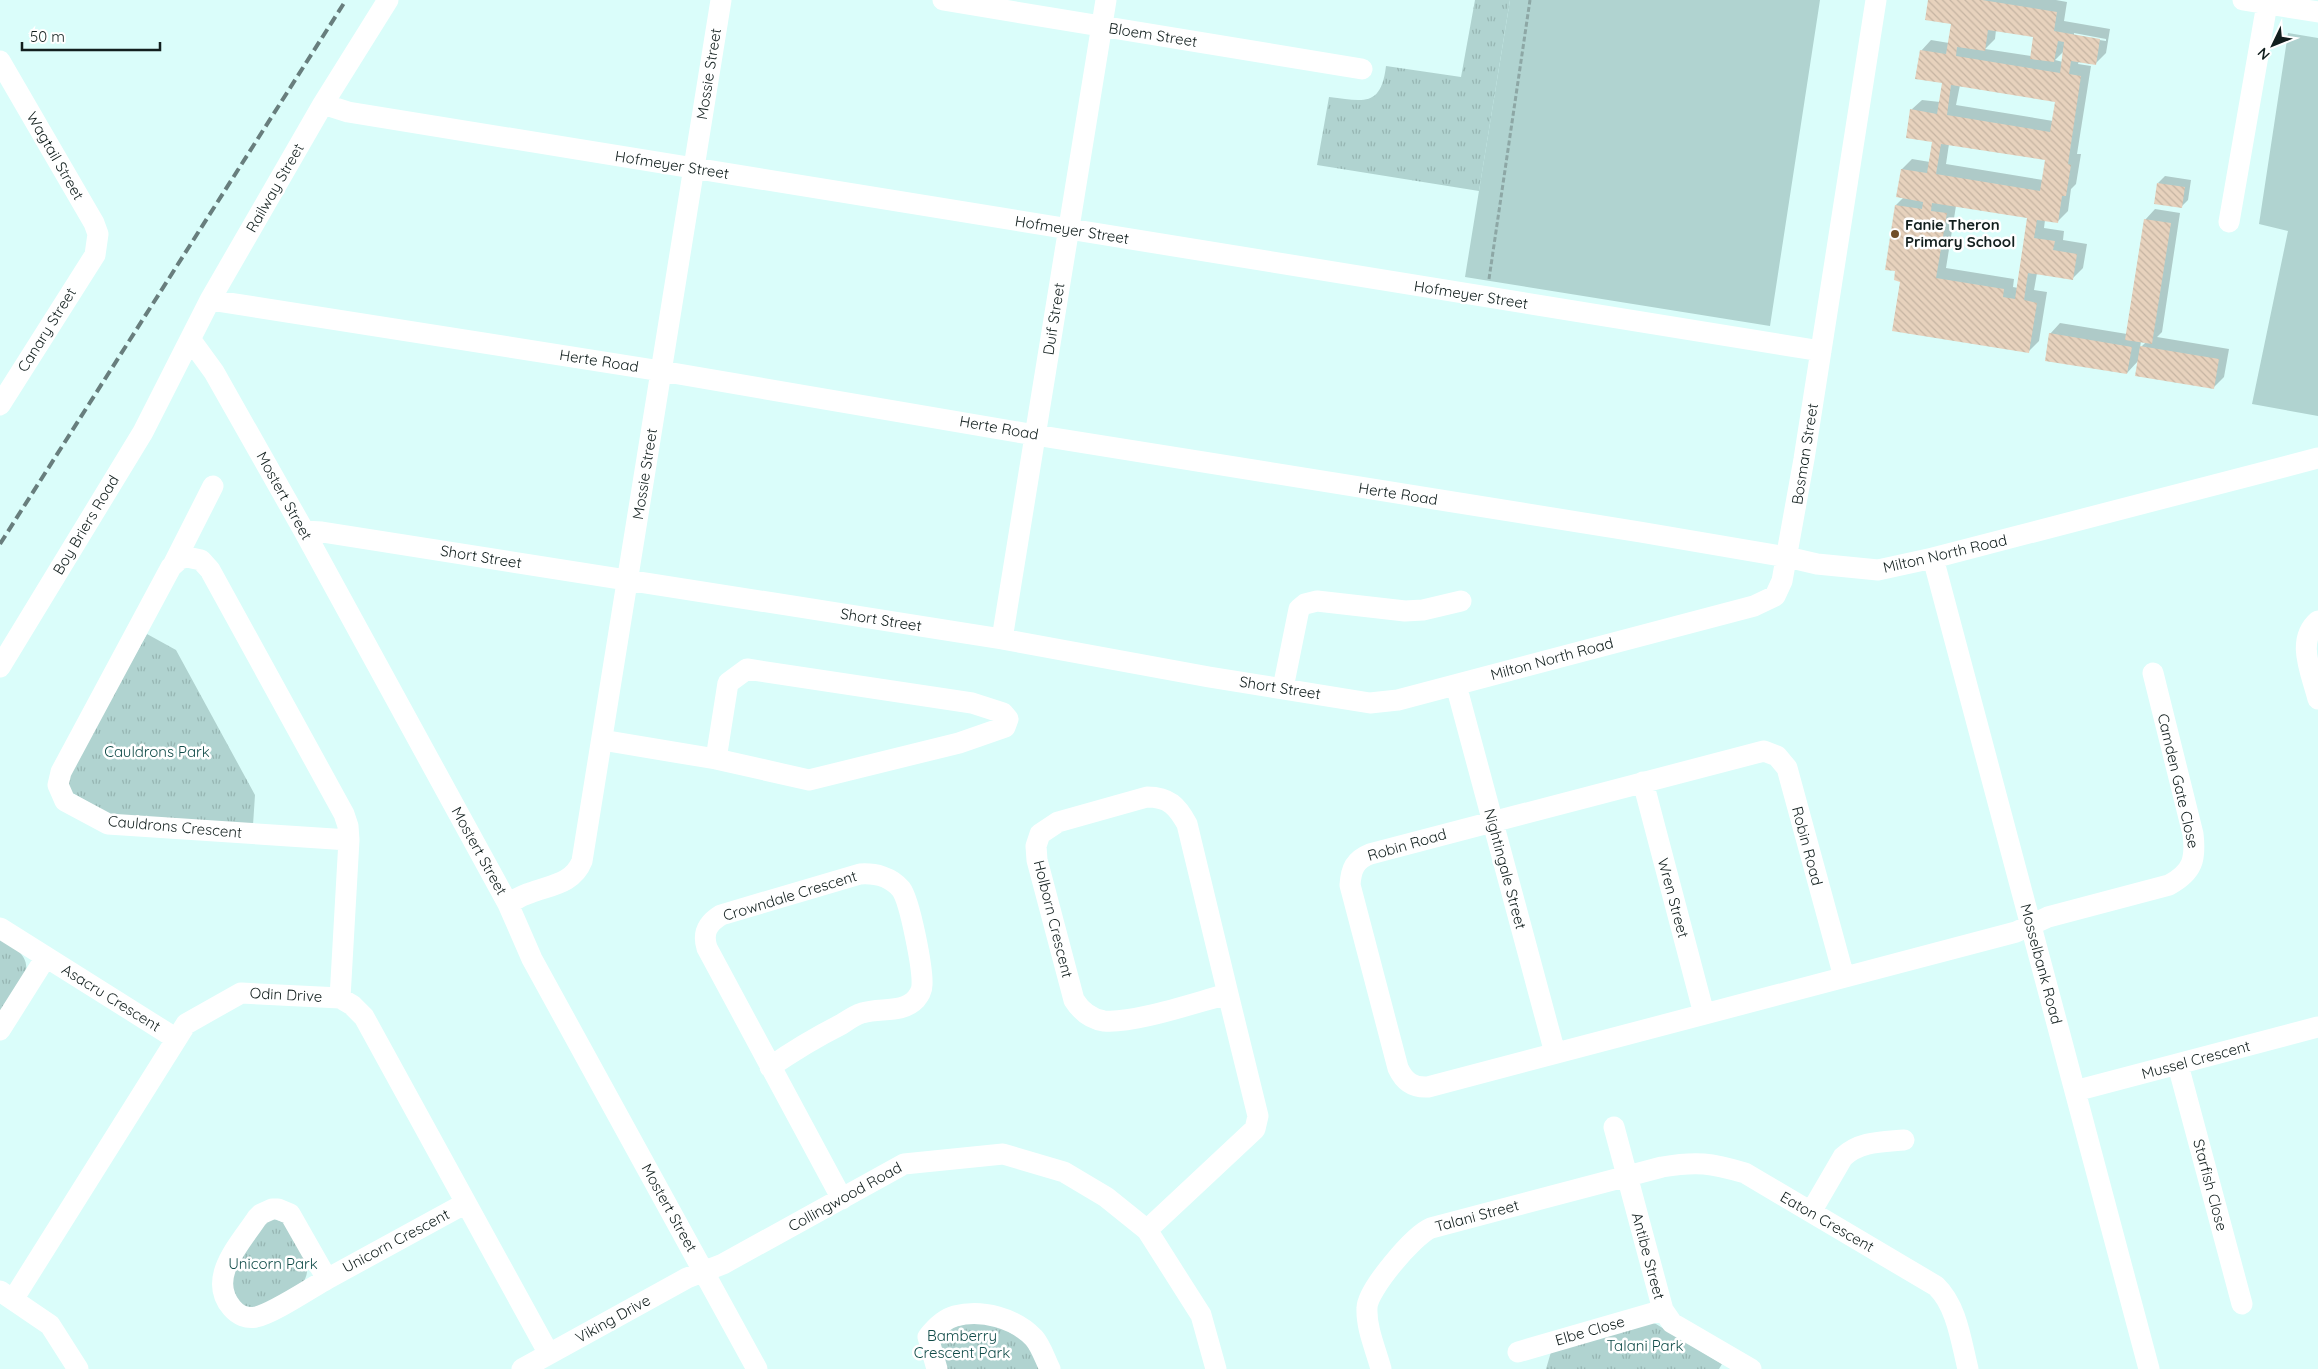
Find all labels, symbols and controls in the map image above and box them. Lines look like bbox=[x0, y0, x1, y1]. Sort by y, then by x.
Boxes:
street label: Bloem Street bbox=[1107, 18, 1199, 51]
scale bar bbox=[22, 20, 160, 52]
north arrow bbox=[2248, 20, 2298, 70]
text: 50 m bbox=[30, 27, 65, 46]
street label: Mossie Street bbox=[692, 27, 725, 121]
text: N bbox=[2253, 44, 2274, 64]
street label: Wagtail Street bbox=[23, 108, 88, 203]
street label: Railway Street bbox=[241, 140, 308, 236]
street label: Hofmeyer Street bbox=[614, 146, 730, 183]
street label: Hofmeyer Street bbox=[1014, 211, 1130, 248]
place label: Fanie Theron Primary School bbox=[1905, 215, 2015, 251]
marker: Fanie Theron Primary School bbox=[1889, 228, 1901, 240]
street label: Hofmeyer Street bbox=[1413, 276, 1529, 313]
street label: Duif Street bbox=[1038, 281, 1069, 356]
street label: Canary Street bbox=[13, 284, 80, 375]
street label: Herte Road bbox=[558, 345, 640, 376]
street label: Bosman Street bbox=[1787, 402, 1822, 506]
street label: Herte Road bbox=[958, 411, 1040, 444]
street label: Mossie Street bbox=[628, 427, 661, 521]
street label: Mostert Street bbox=[252, 448, 316, 543]
street label: Boy Briers Road bbox=[48, 472, 123, 578]
street label: Herte Road bbox=[1357, 478, 1439, 509]
street label: Milton North Road bbox=[1881, 530, 2009, 577]
street label: Short Street bbox=[439, 541, 523, 572]
street label: Short Street bbox=[839, 604, 923, 635]
street label: Milton North Road bbox=[1488, 633, 1615, 684]
street label: Short Street bbox=[1238, 672, 1322, 703]
street label: Camden Gate Close bbox=[2154, 712, 2203, 850]
park label: Cauldrons Park bbox=[104, 742, 210, 761]
street label: Mostert Street bbox=[447, 803, 511, 898]
street label: Robin Road bbox=[1788, 804, 1827, 888]
street label: Nightingale Street bbox=[1480, 806, 1531, 931]
street label: Cauldrons Crescent bbox=[107, 811, 243, 842]
street label: Robin Road bbox=[1365, 824, 1449, 865]
street label: Wren Street bbox=[1654, 856, 1693, 940]
street label: Holborn Crescent bbox=[1030, 858, 1077, 980]
street label: Crowndale Crescent bbox=[721, 866, 859, 925]
street label: Mosselbank Road bbox=[2016, 902, 2067, 1026]
street label: Asacru Crescent bbox=[58, 960, 164, 1036]
street label: Odin Drive bbox=[249, 983, 323, 1006]
street label: Mussel Crescent bbox=[2139, 1036, 2252, 1083]
street label: Starfish Close bbox=[2189, 1137, 2232, 1233]
street label: Collingwood Road bbox=[785, 1158, 905, 1236]
street label: Mostert Street bbox=[637, 1160, 701, 1255]
street label: Eaton Crescent bbox=[1777, 1187, 1878, 1256]
street label: Talani Street bbox=[1433, 1195, 1521, 1236]
street label: Unicorn Crescent bbox=[339, 1204, 453, 1277]
street label: Antibe Street bbox=[1628, 1210, 1669, 1301]
park label: Unicorn Park bbox=[228, 1254, 318, 1273]
street label: Viking Drive bbox=[572, 1290, 654, 1347]
street label: Elbe Close bbox=[1553, 1312, 1627, 1349]
park label: Bamberry Crescent Park bbox=[914, 1326, 1010, 1362]
park label: Talani Park bbox=[1607, 1336, 1683, 1355]

